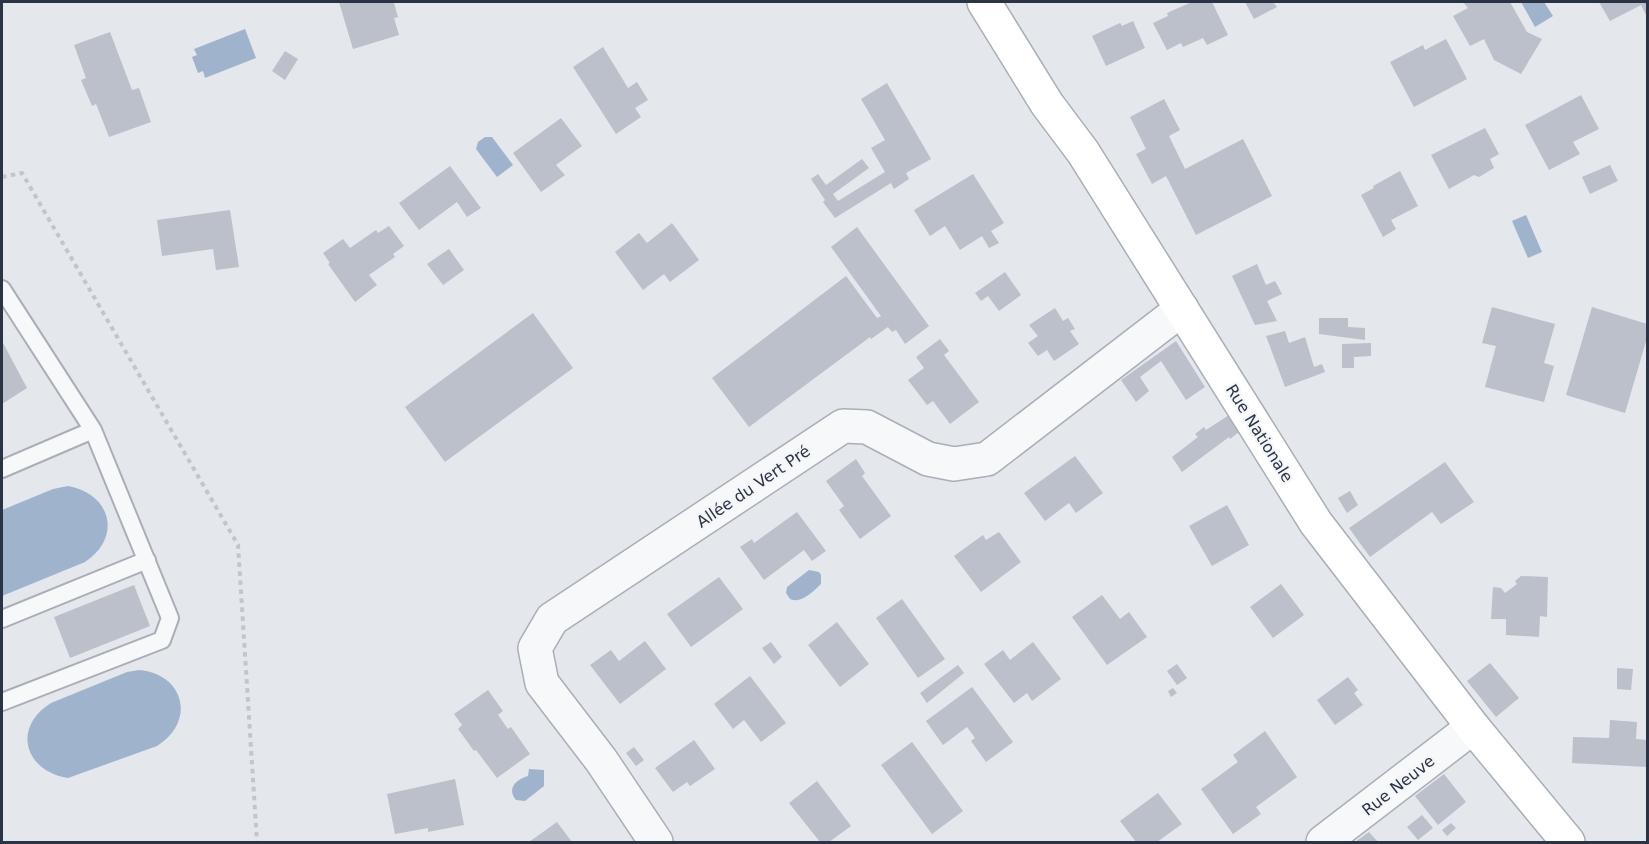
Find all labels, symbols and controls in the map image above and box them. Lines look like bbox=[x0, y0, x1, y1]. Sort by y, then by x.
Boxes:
street label: Rue Nationale bbox=[1222, 381, 1297, 486]
street label: Allée du Vert Pré bbox=[693, 441, 814, 531]
street label: Rue Neuve bbox=[1358, 751, 1438, 820]

